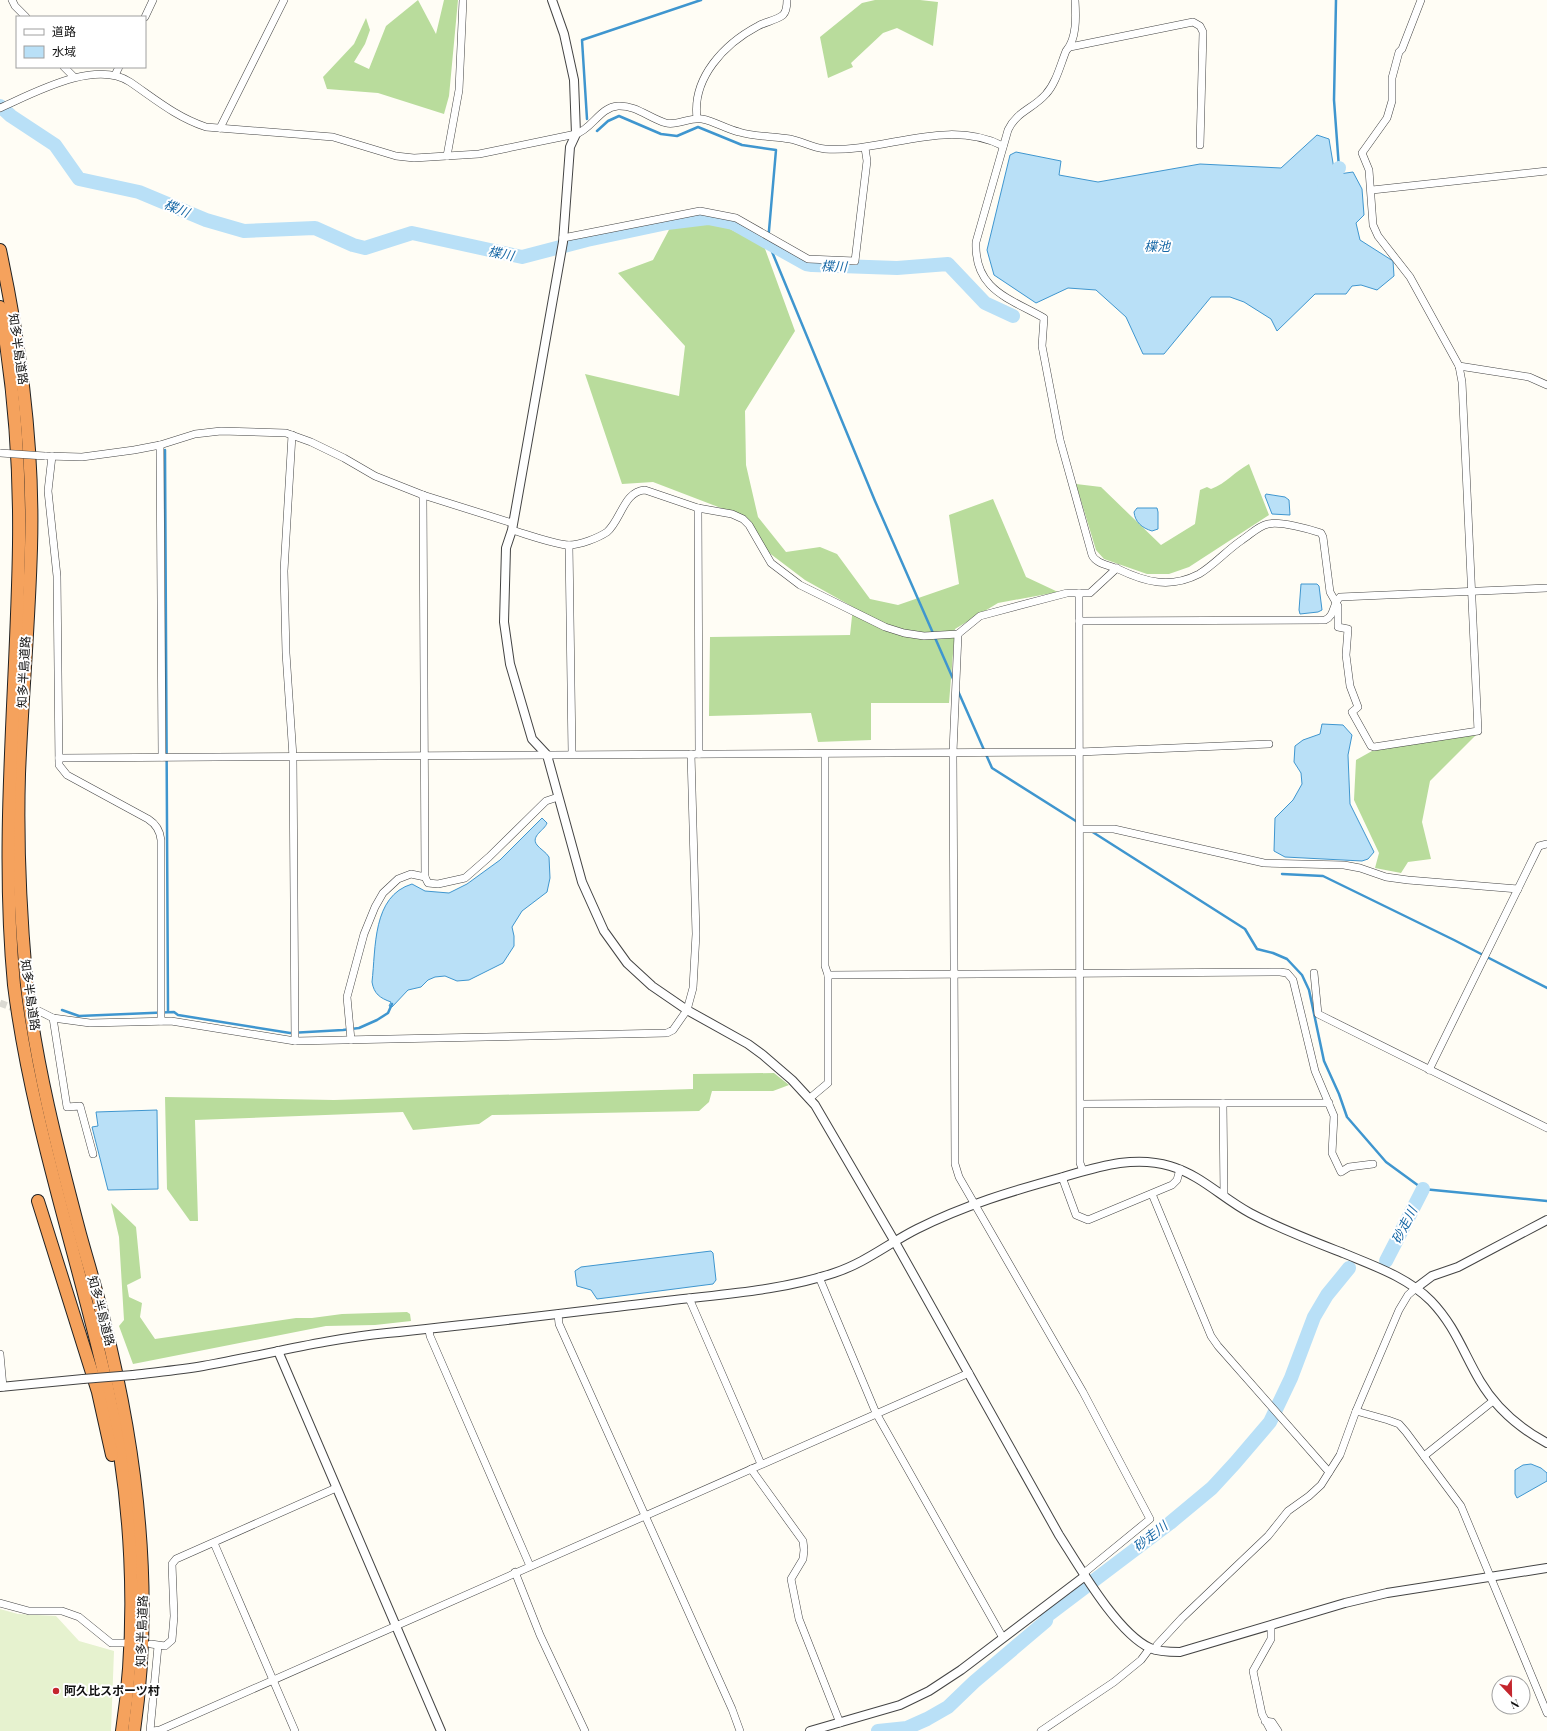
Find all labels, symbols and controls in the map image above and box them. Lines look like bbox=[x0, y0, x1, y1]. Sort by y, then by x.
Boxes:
legend bbox=[16, 16, 146, 68]
text: 道路 bbox=[52, 23, 76, 39]
text: 水域 bbox=[52, 43, 76, 59]
water label: 楪川 bbox=[162, 195, 194, 221]
water label: 楪池 bbox=[1144, 237, 1172, 254]
water label: 楪川 bbox=[487, 242, 517, 264]
water label: 楪川 bbox=[821, 257, 849, 275]
street label: 知多半島道路 bbox=[6, 312, 32, 386]
street label: 知多半島道路 bbox=[13, 636, 33, 708]
street label: 知多半島道路 bbox=[18, 958, 44, 1032]
water label: 砂走川 bbox=[1387, 1202, 1421, 1246]
street label: 知多半島道路 bbox=[85, 1274, 119, 1348]
water label: 砂走川 bbox=[1129, 1516, 1172, 1554]
street label: 知多半島道路 bbox=[132, 1595, 150, 1667]
north arrow bbox=[1491, 1675, 1531, 1715]
place label: 阿久比スポーツ村 bbox=[64, 1682, 160, 1698]
marker: 阿久比スポーツ村 bbox=[51, 1686, 61, 1696]
text: N bbox=[1508, 1696, 1521, 1713]

